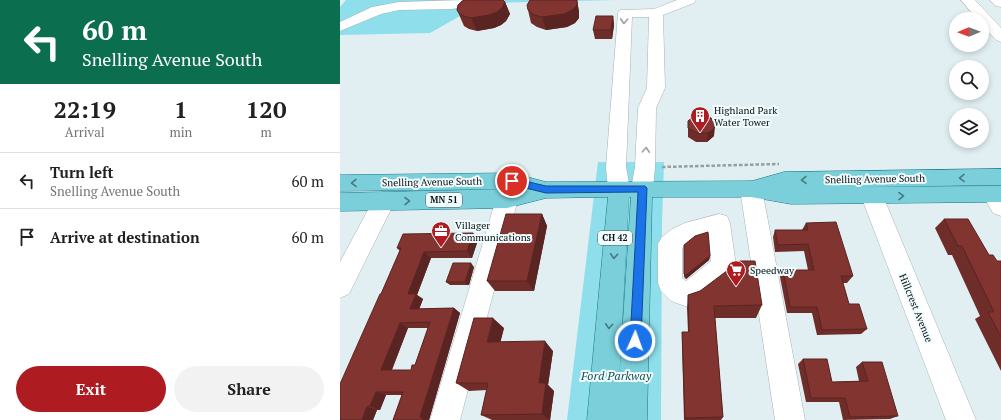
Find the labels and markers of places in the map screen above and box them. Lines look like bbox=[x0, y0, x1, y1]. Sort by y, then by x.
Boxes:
place label: Highland Park Water Tower bbox=[714, 104, 778, 129]
building icon: Highland Park Water Tower bbox=[689, 105, 711, 133]
pin bbox=[495, 164, 529, 198]
place label: Villager Communications bbox=[455, 219, 531, 244]
office icon: Villager Communications bbox=[430, 220, 452, 248]
supermarket icon: Speedway bbox=[725, 259, 747, 287]
place label: Speedway bbox=[750, 264, 795, 277]

